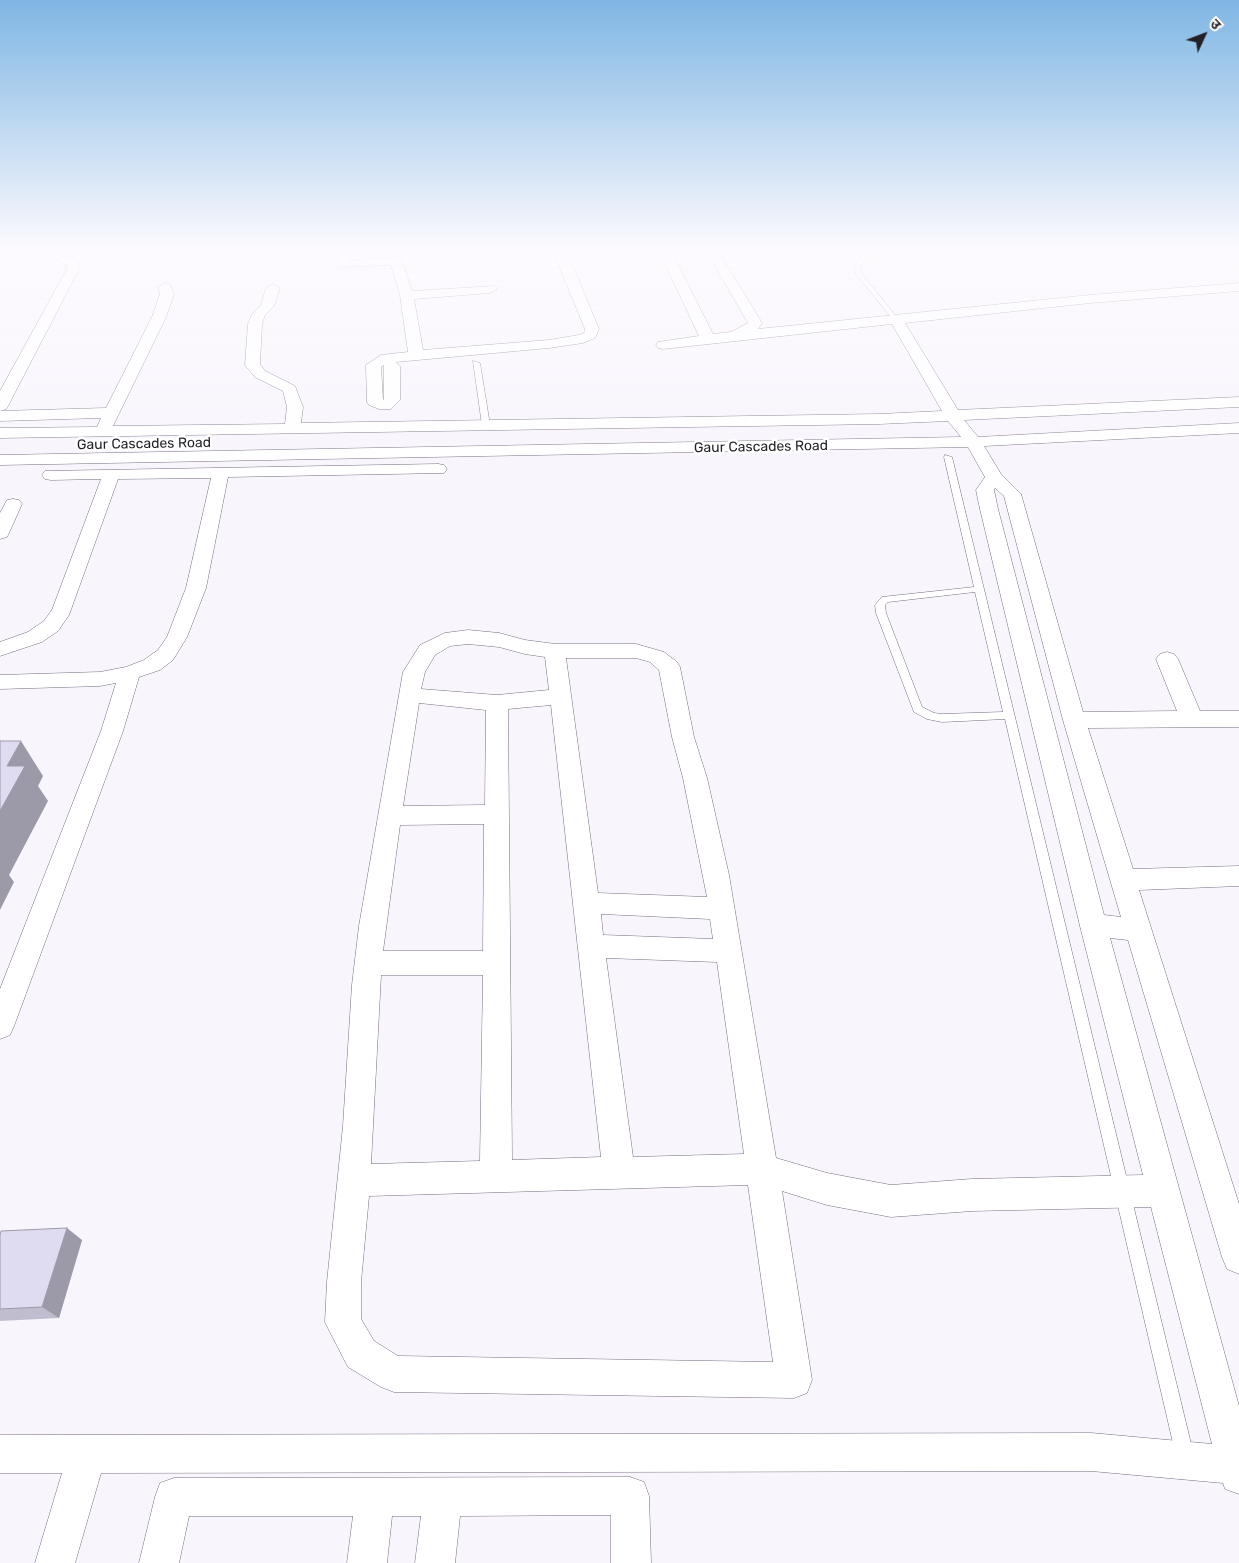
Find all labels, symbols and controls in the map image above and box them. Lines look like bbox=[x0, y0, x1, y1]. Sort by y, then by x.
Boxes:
north arrow bbox=[1179, 10, 1229, 60]
text: उ bbox=[1206, 16, 1224, 33]
street label: Gaur Cascades Road bbox=[77, 434, 211, 454]
street label: Gaur Cascades Road bbox=[694, 437, 828, 457]

